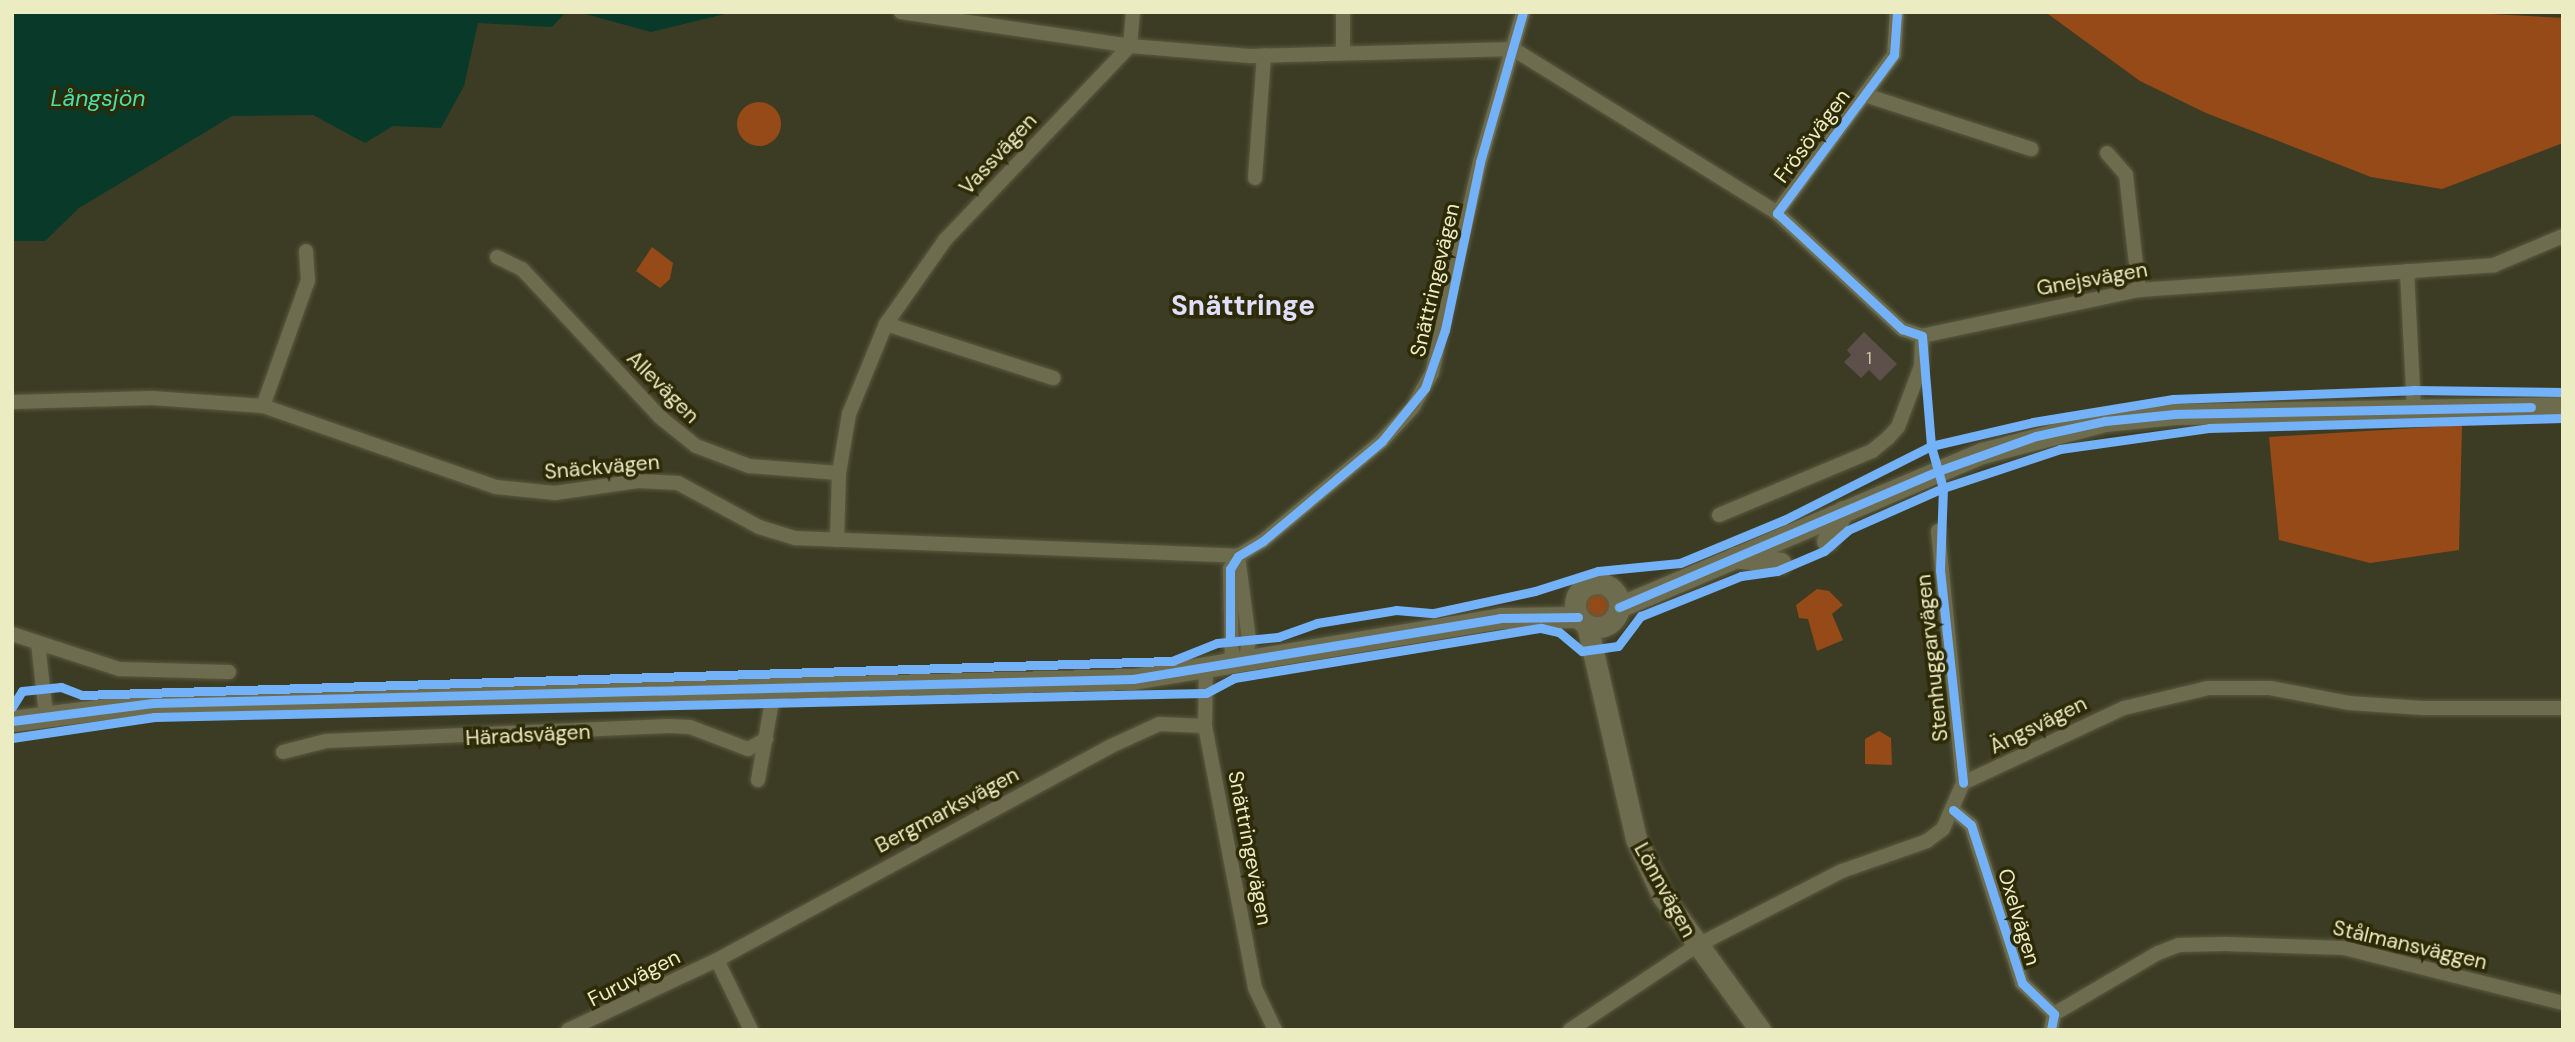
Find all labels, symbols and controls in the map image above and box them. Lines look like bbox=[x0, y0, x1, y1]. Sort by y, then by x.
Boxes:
water label: Långsjön bbox=[50, 84, 146, 112]
street label: Frösövägen bbox=[1769, 84, 1855, 188]
street label: Vassvägen bbox=[954, 108, 1042, 200]
street label: Snättringevägen bbox=[1405, 201, 1465, 359]
street label: Gnejsvägen bbox=[2035, 257, 2149, 301]
district label: Snättringe bbox=[1171, 289, 1315, 323]
street label: Allevägen bbox=[622, 346, 704, 428]
house number: 1 bbox=[1866, 347, 1872, 369]
street label: Snäckvägen bbox=[543, 449, 661, 485]
street label: Stenhuggarvägen bbox=[1911, 573, 1953, 743]
street label: Ängsvägen bbox=[1985, 691, 2091, 759]
street label: Häradsvägen bbox=[465, 719, 591, 751]
street label: Bergmarksvägen bbox=[871, 762, 1023, 858]
street label: Snättringevägen bbox=[1223, 769, 1277, 927]
street label: Lönnvägen bbox=[1629, 838, 1701, 942]
street label: Oxelvägen bbox=[1992, 865, 2046, 969]
street label: Stålmansväggen bbox=[2330, 915, 2490, 975]
street label: Furuvägen bbox=[584, 944, 684, 1012]

